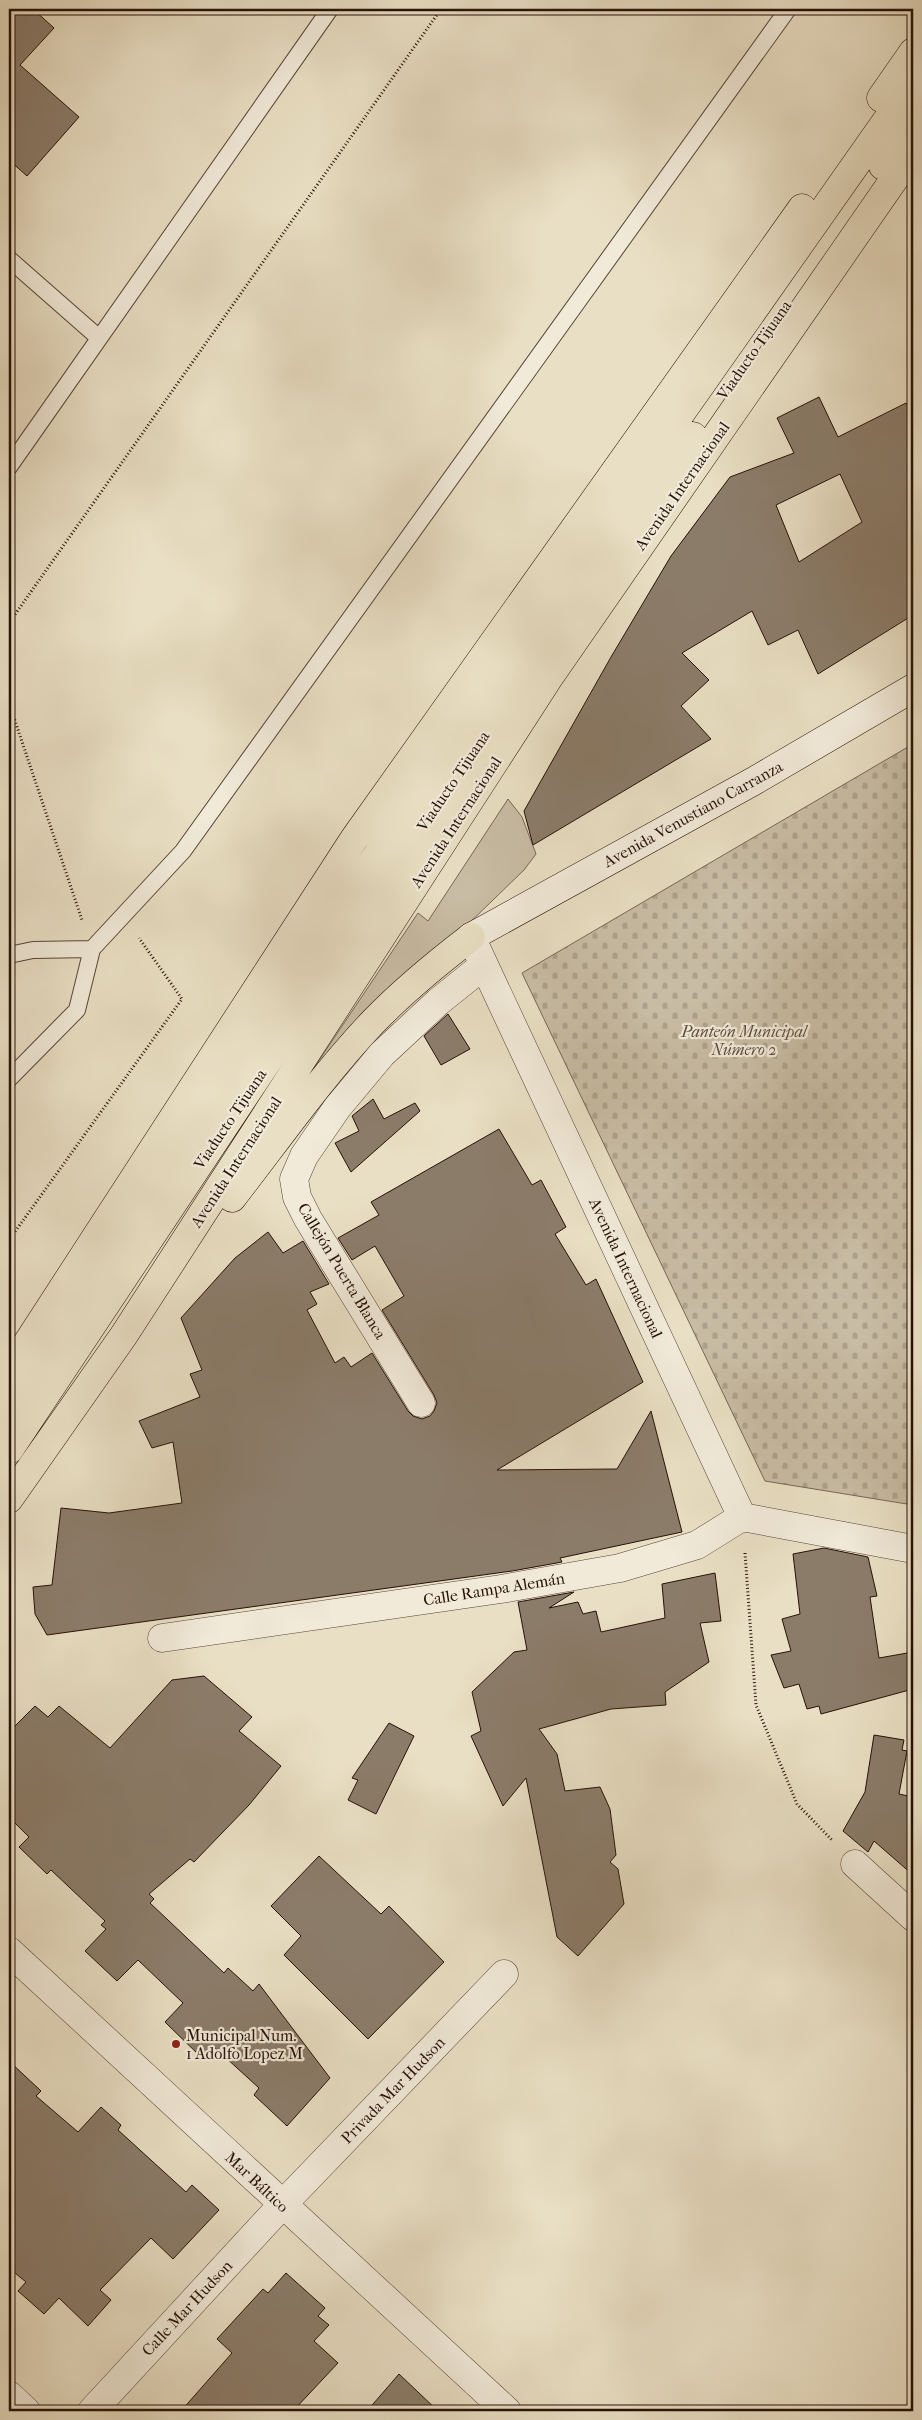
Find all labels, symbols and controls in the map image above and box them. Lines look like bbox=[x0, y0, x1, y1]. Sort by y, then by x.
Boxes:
street label: Viaducto Tijuana bbox=[712, 296, 796, 404]
street label: Avenida Internacional bbox=[630, 418, 734, 555]
street label: Viaducto Tijuana bbox=[412, 727, 494, 836]
street label: Avenida Internacional bbox=[406, 752, 506, 892]
street label: Avenida Venustiano Carranza bbox=[599, 756, 787, 872]
park label: Panteón Municipal Número 2 bbox=[680, 1022, 809, 1059]
street label: Viaducto Tijuana bbox=[189, 1065, 271, 1174]
street label: Avenida Internacional bbox=[186, 1092, 286, 1232]
street label: Avenida Internacional bbox=[585, 1194, 667, 1342]
street label: Callejón Puerta Blanca bbox=[294, 1199, 390, 1343]
street label: Calle Rampa Alemán bbox=[422, 1568, 567, 1610]
place label: Municipal Num. 1 Adolfo Lopez M bbox=[186, 2026, 303, 2063]
street label: Privada Mar Hudson bbox=[337, 2032, 449, 2147]
marker: Municipal Num. 1 Adolfo Lopez M bbox=[170, 2038, 182, 2050]
street label: Mar Báltico bbox=[221, 2148, 293, 2216]
street label: Calle Mar Hudson bbox=[138, 2256, 237, 2360]

